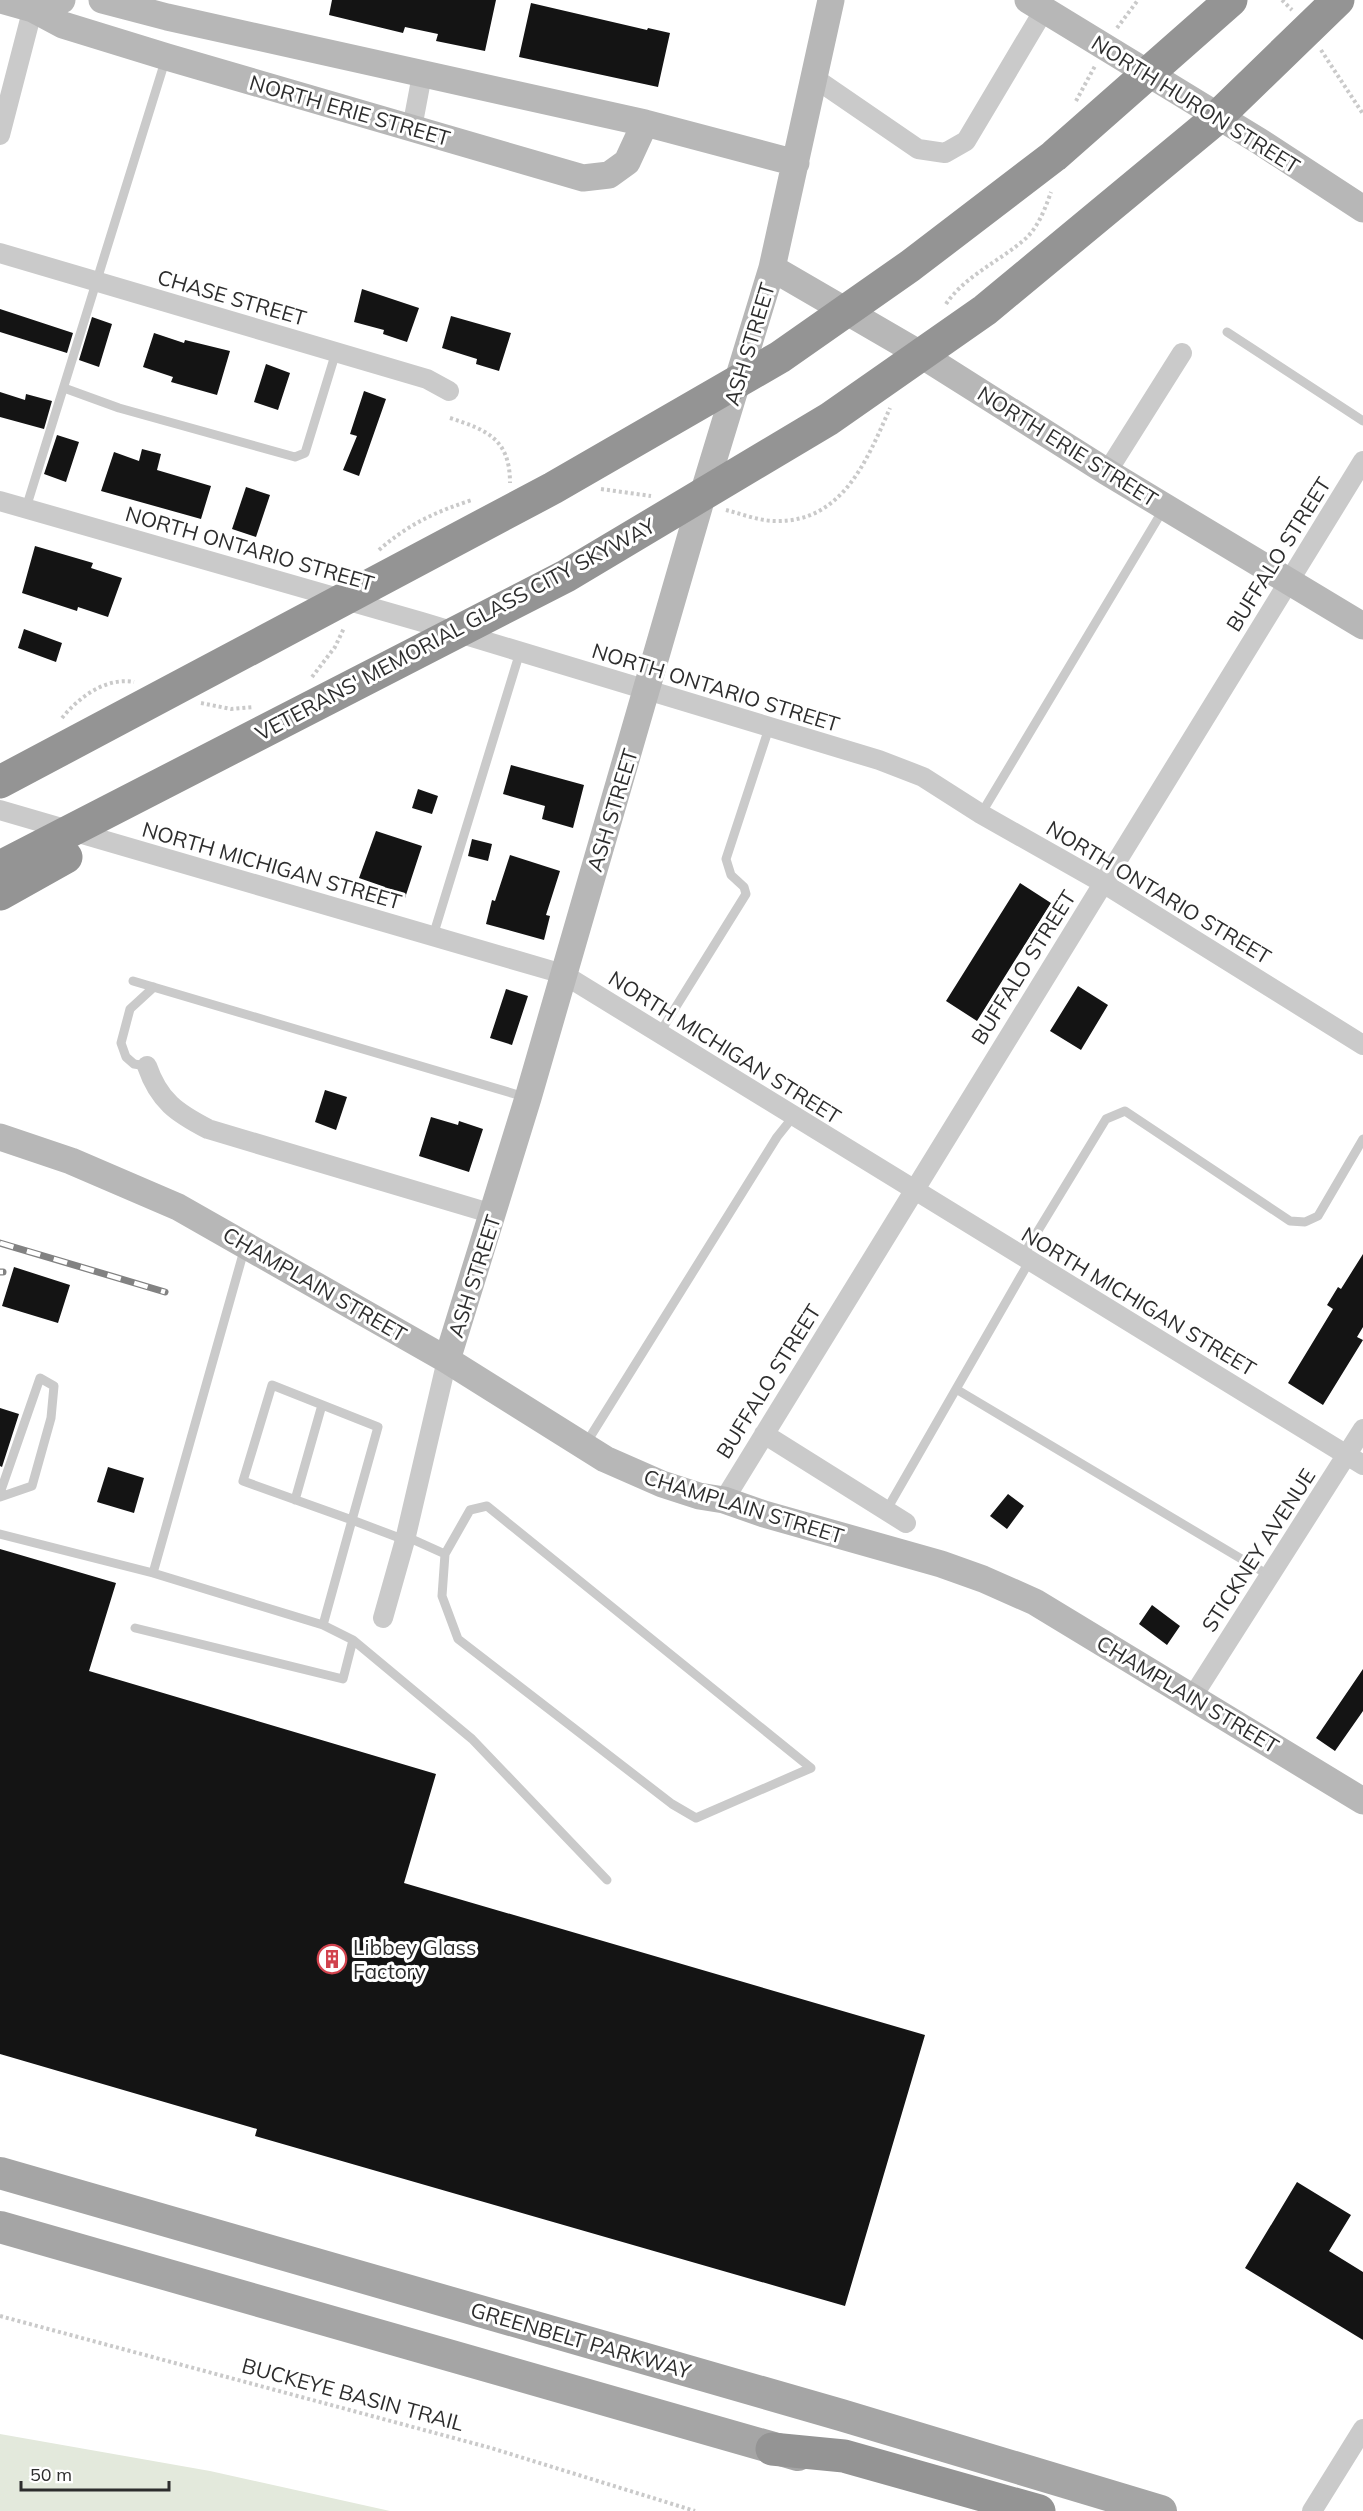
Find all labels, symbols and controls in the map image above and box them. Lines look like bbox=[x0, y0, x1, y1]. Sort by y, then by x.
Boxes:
street label: NORTH HURON STREET bbox=[1087, 29, 1305, 179]
street label: NORTH ERIE STREET bbox=[247, 69, 454, 151]
street label: CHASE STREET bbox=[155, 263, 310, 331]
street label: ASH STREET bbox=[718, 279, 780, 409]
street label: NORTH ERIE STREET bbox=[973, 380, 1163, 512]
street label: BUFFALO STREET bbox=[1220, 472, 1336, 636]
street label: NORTH ONTARIO STREET bbox=[123, 500, 378, 596]
street label: VETERANS' MEMORIAL GLASS CITY SKYWAY bbox=[251, 512, 660, 746]
street label: NORTH ONTARIO STREET bbox=[589, 637, 843, 737]
street label: ASH STREET bbox=[581, 745, 643, 875]
street label: NORTH MICHIGAN STREET bbox=[139, 815, 405, 915]
street label: NORTH ONTARIO STREET bbox=[1042, 815, 1276, 970]
street label: BUFFALO STREET bbox=[965, 885, 1081, 1049]
street label: NORTH MICHIGAN STREET bbox=[604, 965, 846, 1129]
street label: ASH STREET bbox=[442, 1211, 506, 1340]
street label: CHAMPLAIN STREET bbox=[219, 1221, 412, 1347]
street label: NORTH MICHIGAN STREET bbox=[1017, 1221, 1261, 1381]
street label: BUFFALO STREET bbox=[710, 1299, 826, 1463]
street label: CHAMPLAIN STREET bbox=[641, 1463, 847, 1549]
street label: STICKNEY AVENUE bbox=[1196, 1464, 1320, 1636]
street label: CHAMPLAIN STREET bbox=[1092, 1629, 1284, 1759]
place label: Libbey Glass Factory bbox=[353, 1934, 476, 1984]
building icon: Libbey Glass Factory bbox=[316, 1943, 348, 1975]
street label: GREENBELT PARKWAY bbox=[468, 2296, 694, 2384]
street label: BUCKEYE BASIN TRAIL bbox=[239, 2352, 467, 2436]
scale bar bbox=[21, 2454, 170, 2492]
text: 50 m bbox=[30, 2463, 72, 2486]

